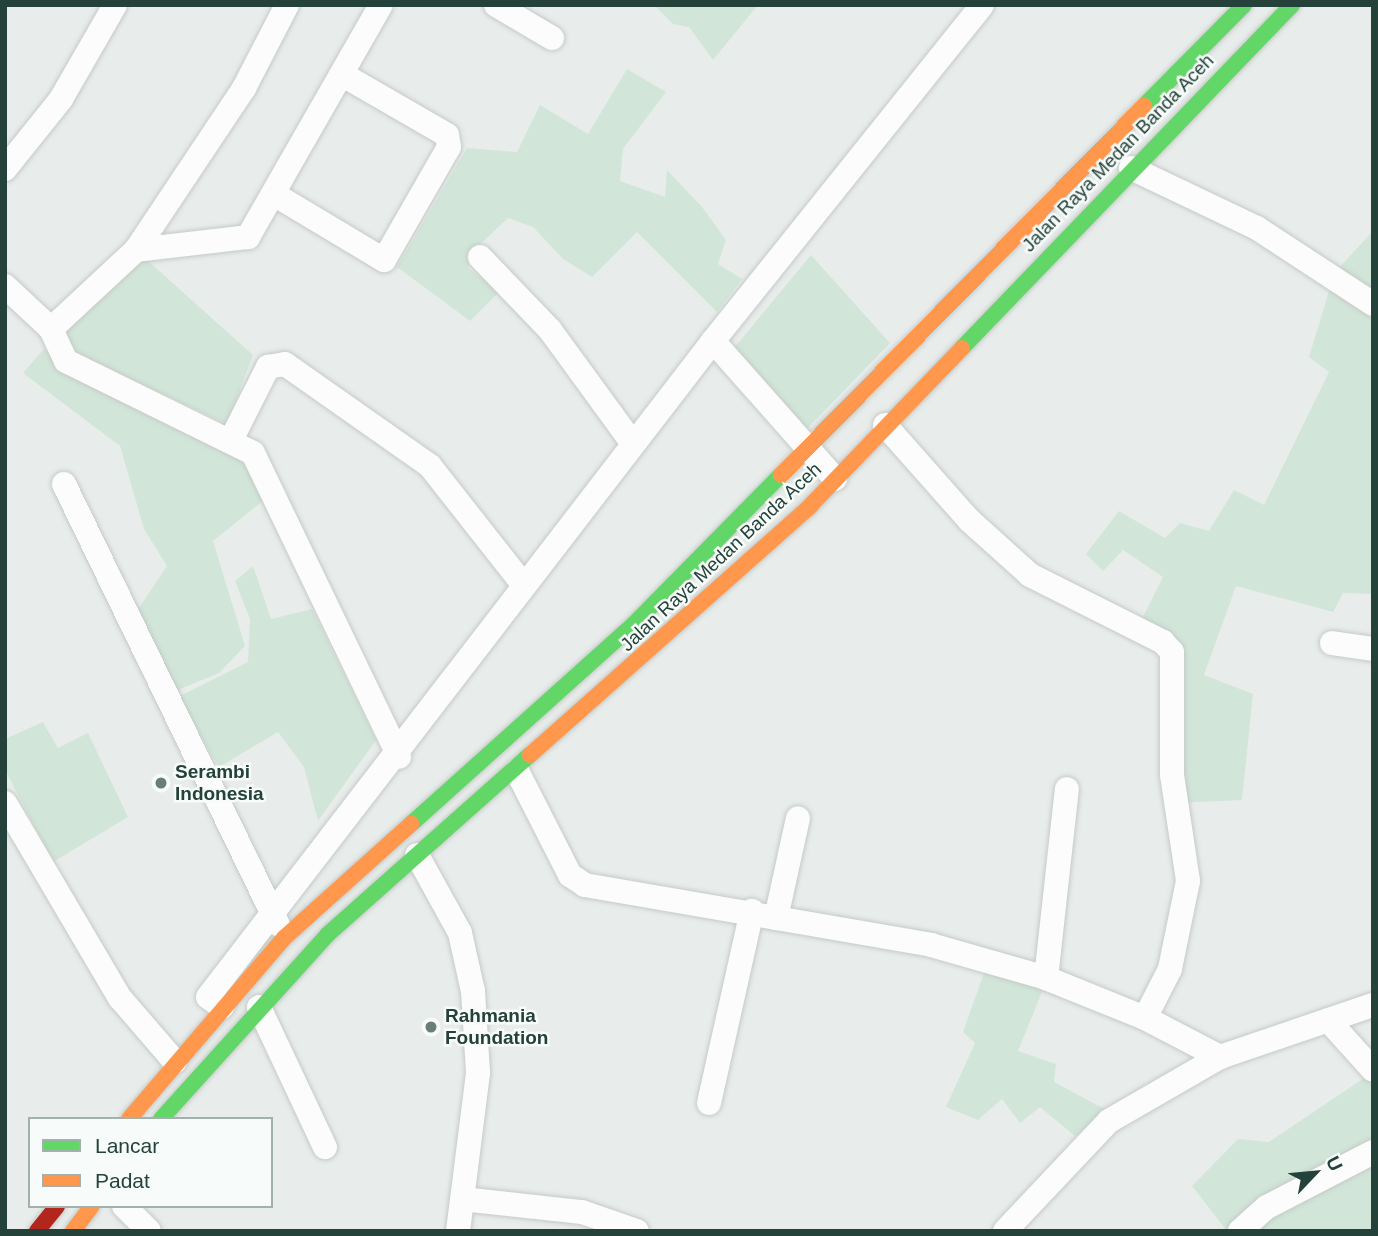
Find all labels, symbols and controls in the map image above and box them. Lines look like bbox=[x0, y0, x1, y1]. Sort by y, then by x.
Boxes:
street label: Jalan Raya Medan Banda Aceh bbox=[1017, 49, 1219, 257]
street label: Jalan Raya Medan Banda Aceh bbox=[616, 458, 826, 656]
place label: Serambi Indonesia bbox=[175, 761, 264, 805]
marker: Serambi Indonesia bbox=[153, 775, 169, 791]
place label: Rahmania Foundation bbox=[445, 1005, 548, 1049]
marker: Rahmania Foundation bbox=[423, 1019, 439, 1035]
legend bbox=[28, 1117, 273, 1208]
text: Lancar bbox=[95, 1134, 159, 1157]
north arrow bbox=[1280, 1138, 1350, 1208]
text: U bbox=[1322, 1153, 1347, 1174]
text: Padat bbox=[95, 1169, 150, 1192]

